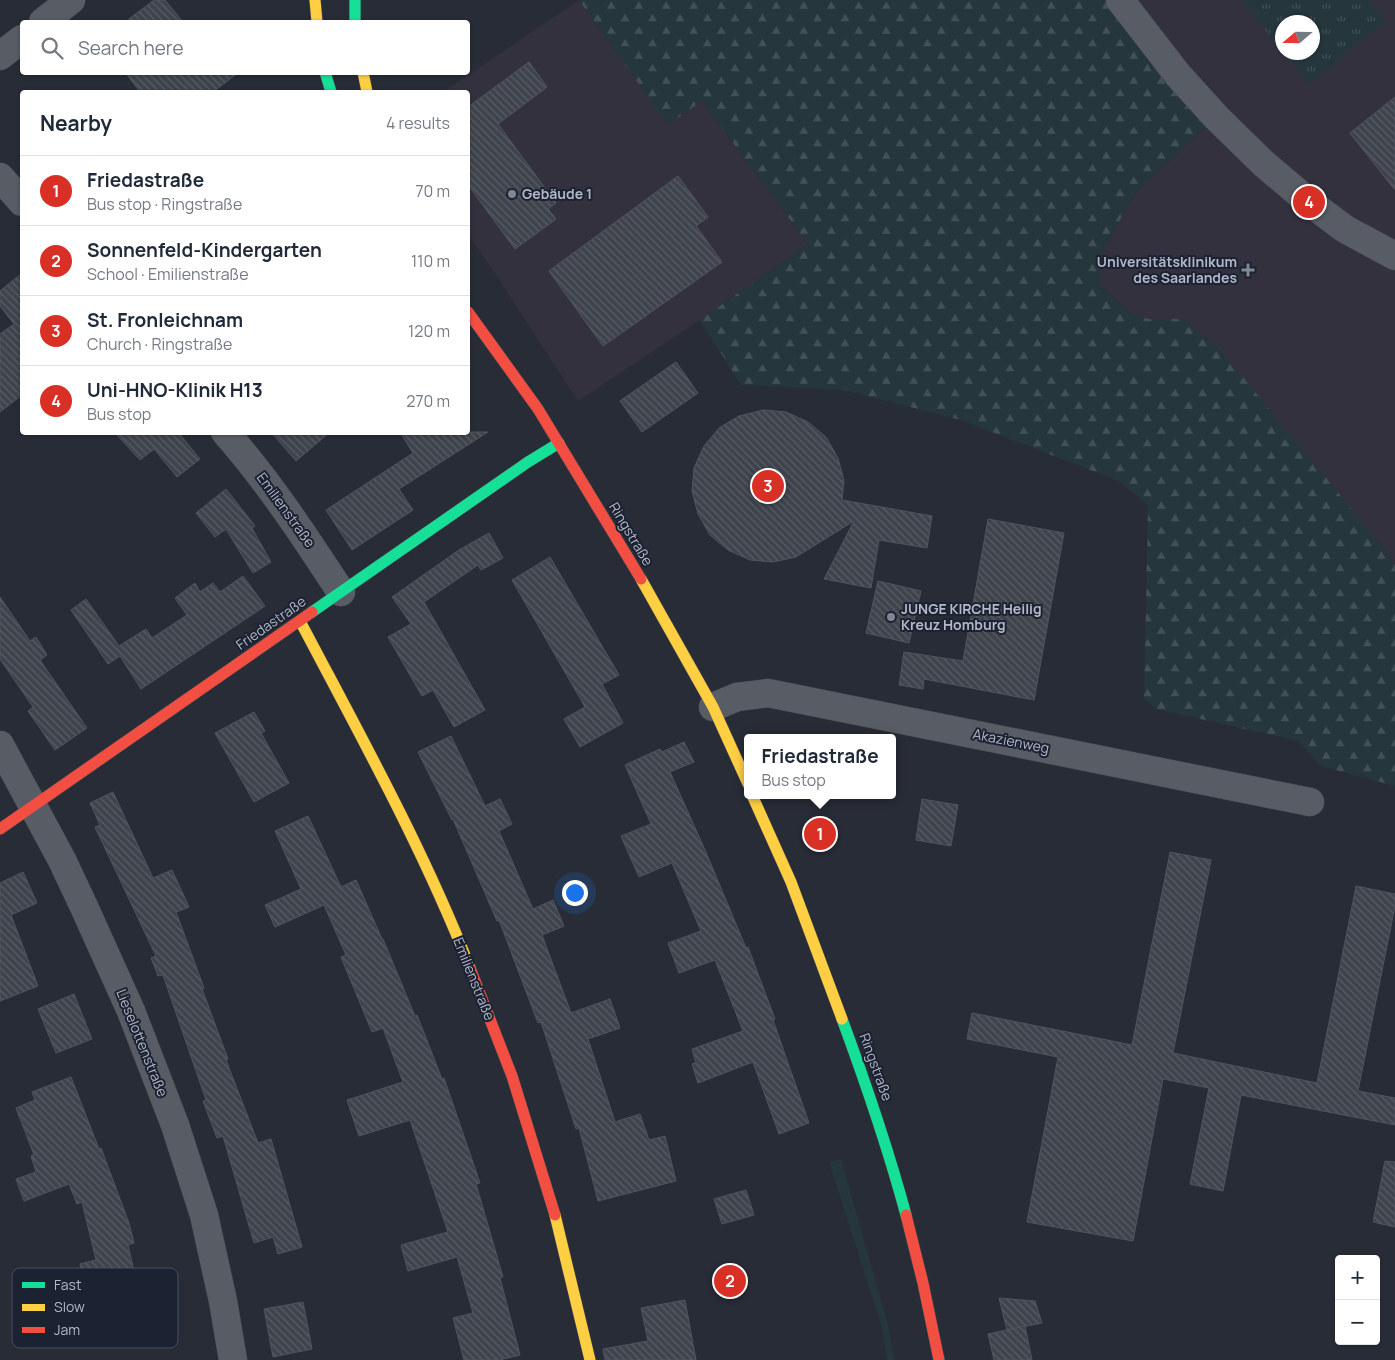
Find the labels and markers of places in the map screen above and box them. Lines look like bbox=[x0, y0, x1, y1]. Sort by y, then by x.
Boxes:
pin: 4 bbox=[1293, 183, 1325, 221]
place label: Gebäude 1 bbox=[522, 184, 592, 203]
marker: Gebäude 1 bbox=[506, 188, 518, 200]
place label: Universitätsklinikum des Saarlandes bbox=[1097, 252, 1237, 287]
marker: Universitätsklinikum des Saarlandes bbox=[1241, 263, 1255, 277]
pin: 3 bbox=[752, 467, 784, 505]
place label: JUNGE KIRCHE Heilig Kreuz Homburg bbox=[901, 599, 1042, 634]
marker: JUNGE KIRCHE Heilig Kreuz Homburg bbox=[885, 611, 897, 623]
pin: 1 bbox=[804, 815, 836, 853]
pin: 2 bbox=[714, 1262, 746, 1300]

